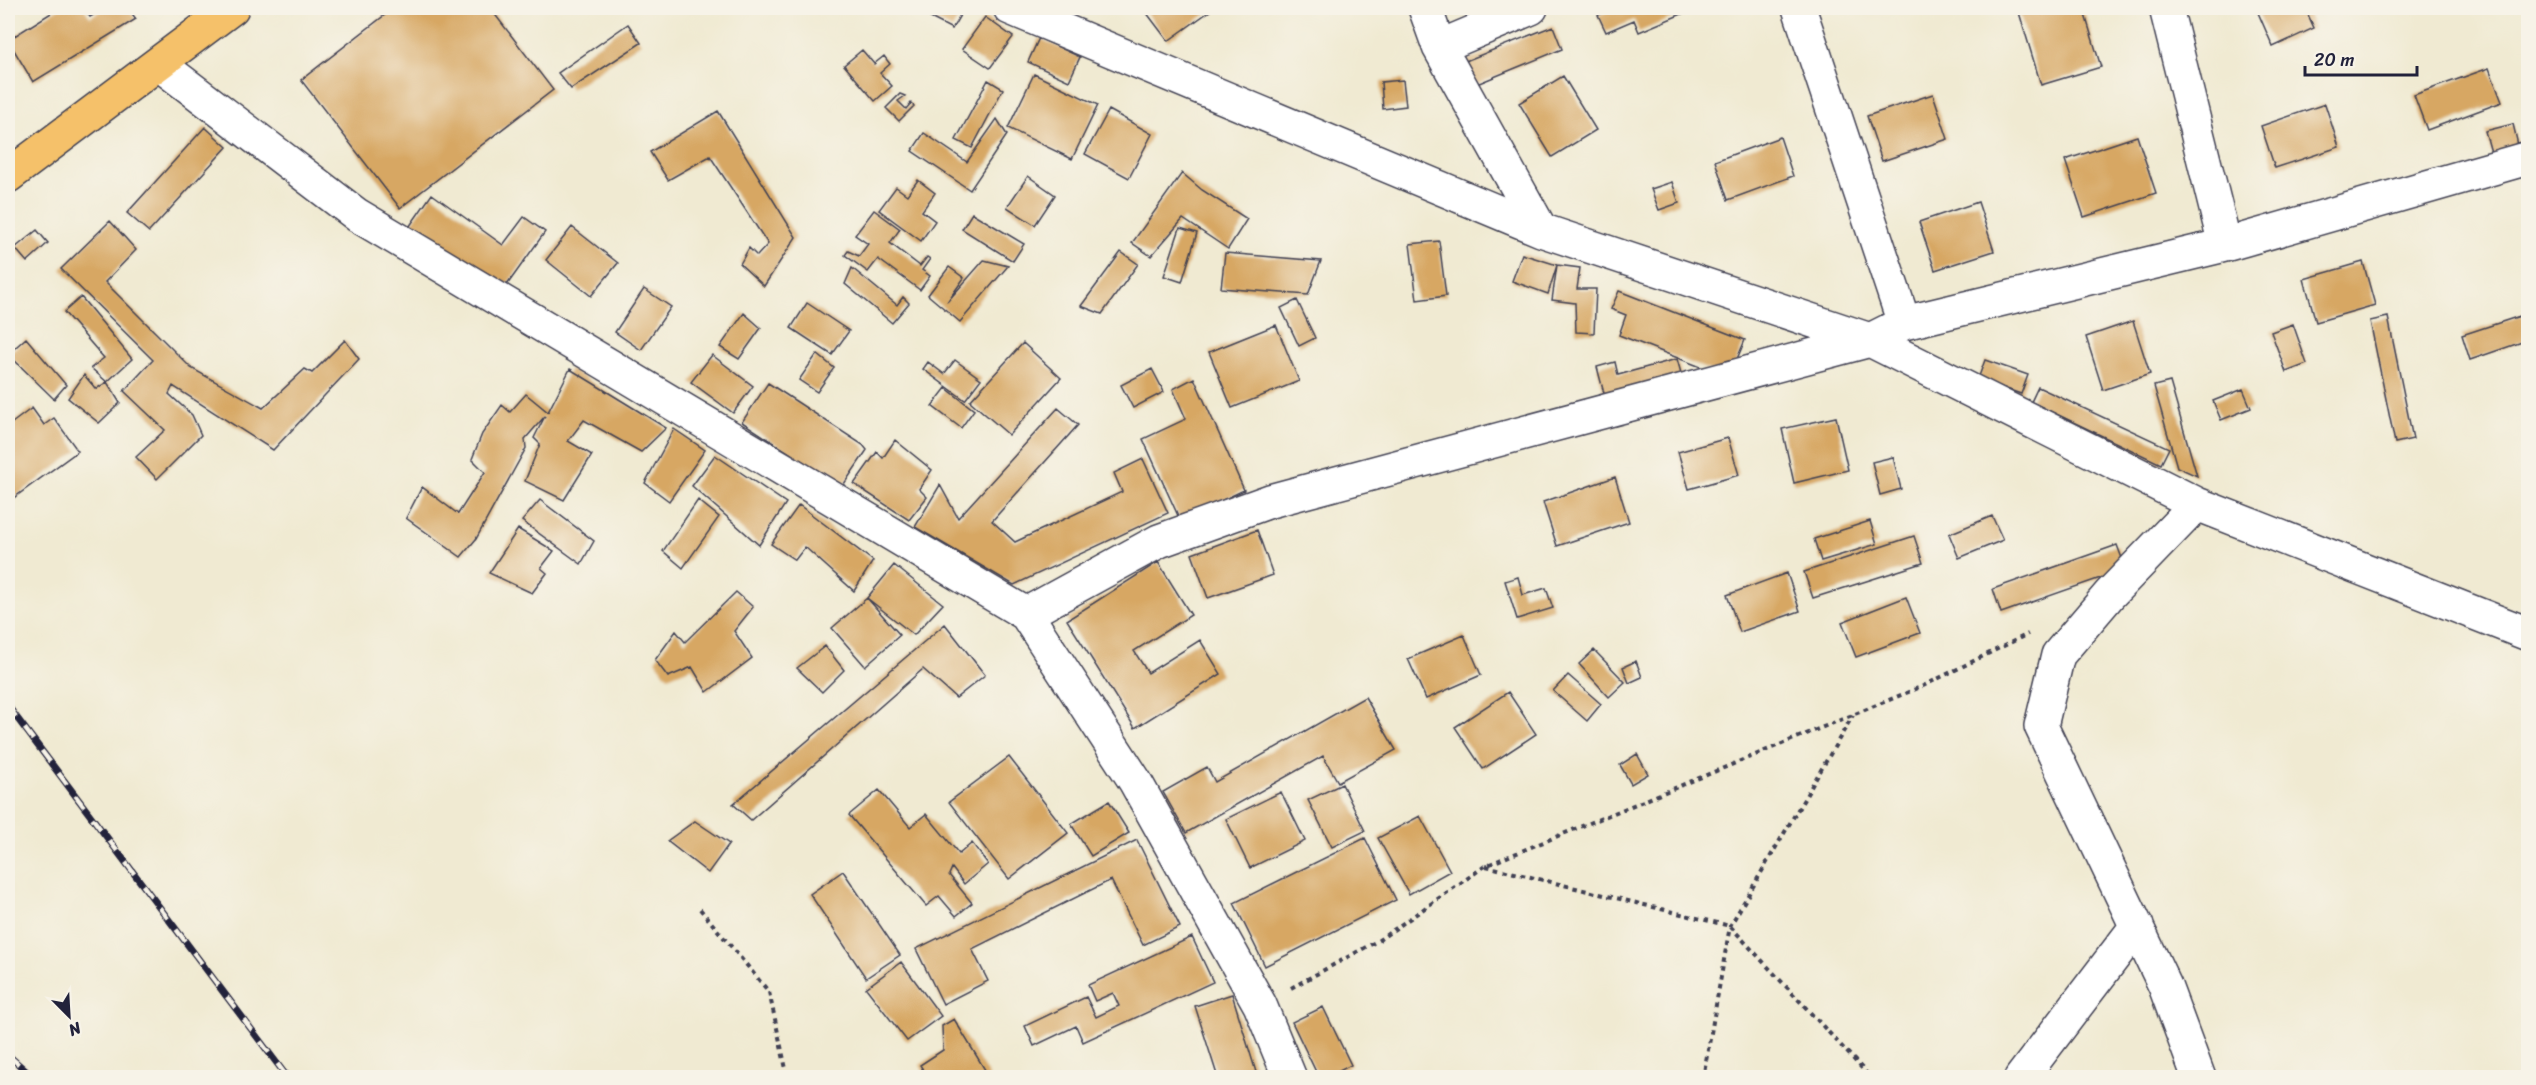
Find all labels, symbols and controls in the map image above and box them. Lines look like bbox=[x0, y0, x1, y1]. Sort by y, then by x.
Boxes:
scale bar bbox=[2305, 39, 2418, 77]
text: 20 m bbox=[2314, 44, 2354, 76]
north arrow bbox=[39, 986, 99, 1046]
text: N bbox=[63, 1013, 87, 1045]

